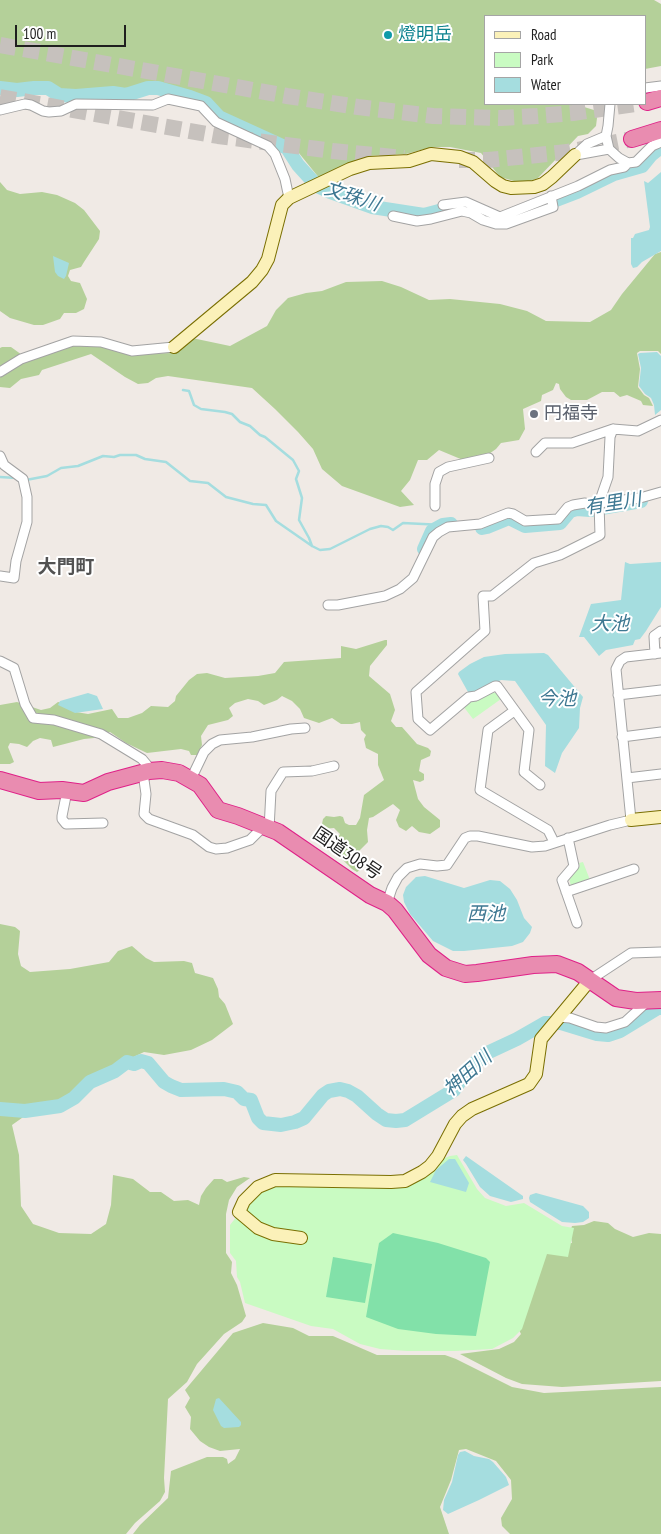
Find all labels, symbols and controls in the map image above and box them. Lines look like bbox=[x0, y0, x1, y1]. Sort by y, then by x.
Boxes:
scale bar bbox=[18, 15, 129, 47]
legend bbox=[483, 15, 646, 105]
text: 100 m bbox=[23, 24, 56, 43]
place label: 燈明岳 bbox=[398, 24, 452, 46]
text: Road bbox=[531, 25, 557, 44]
marker: 燈明岳 bbox=[382, 29, 394, 41]
text: Park bbox=[531, 50, 553, 69]
text: Water bbox=[531, 75, 561, 94]
water label: 文珠川 bbox=[321, 177, 383, 217]
place label: 円福寺 bbox=[544, 403, 598, 425]
marker: 円福寺 bbox=[528, 408, 540, 420]
water label: 有里川 bbox=[583, 488, 643, 520]
district label: 大門町 bbox=[38, 557, 94, 579]
water label: 大池 bbox=[591, 614, 629, 636]
water label: 今池 bbox=[538, 689, 576, 711]
street label: 国道308号 bbox=[309, 823, 385, 885]
water label: 西池 bbox=[467, 904, 505, 926]
water label: 神田川 bbox=[439, 1046, 497, 1102]

